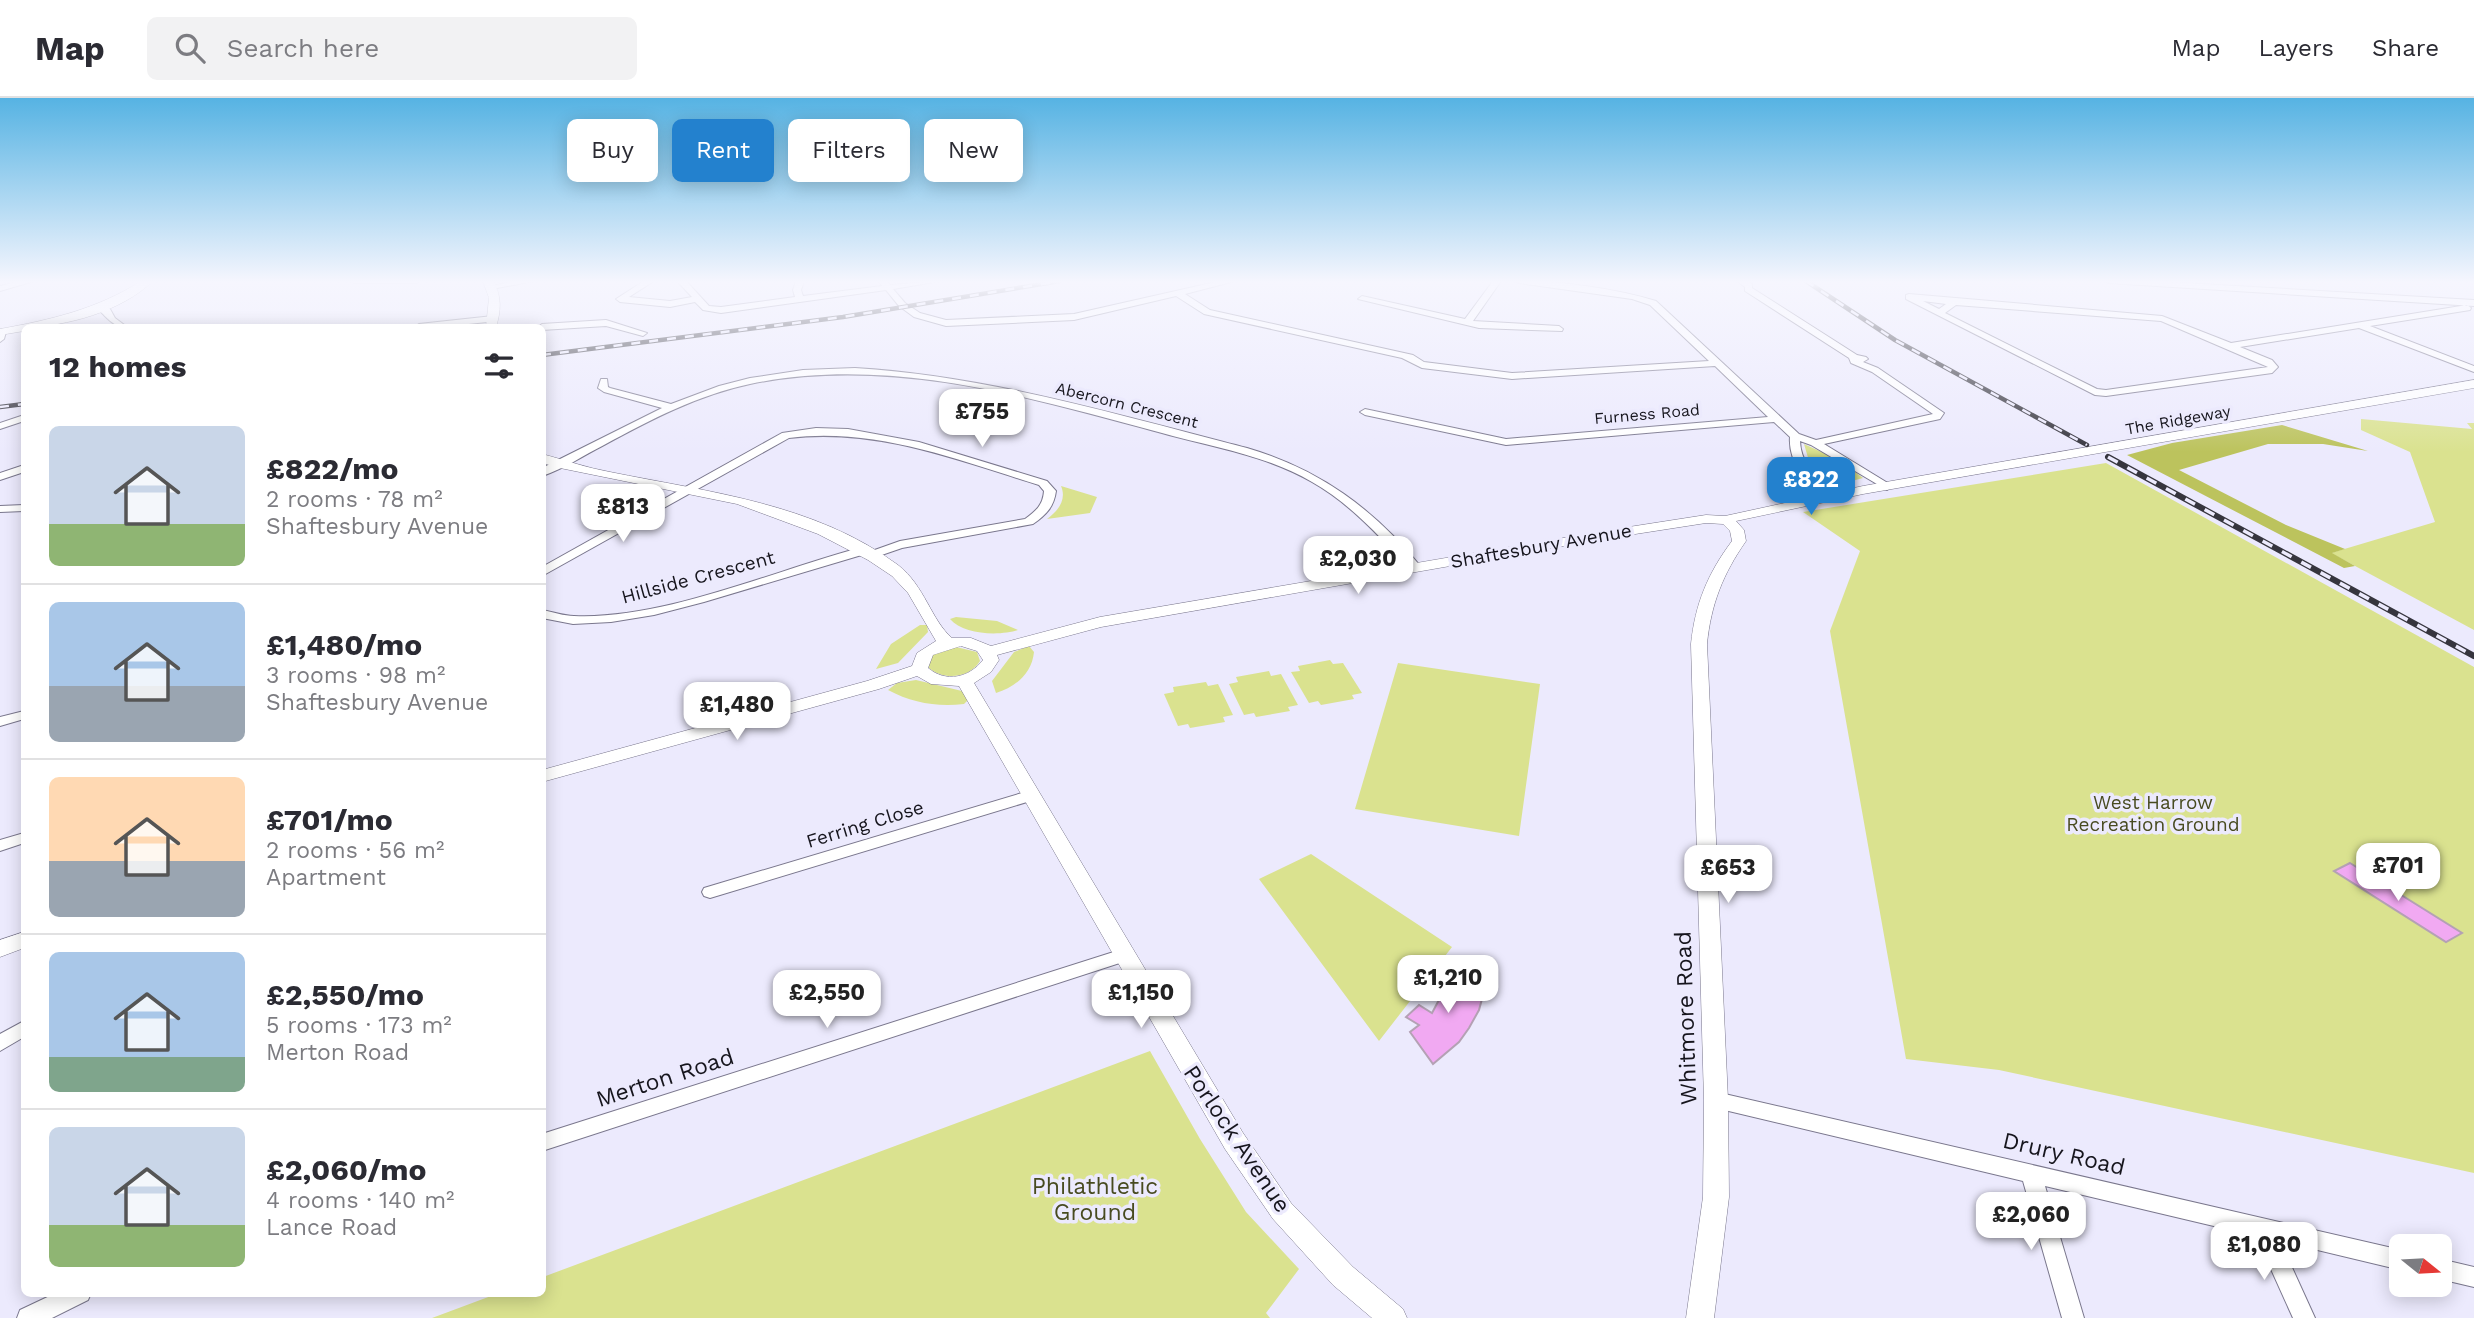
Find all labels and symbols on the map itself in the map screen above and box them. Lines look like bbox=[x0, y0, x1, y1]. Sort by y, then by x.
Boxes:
street label: Abercorn Crescent bbox=[1054, 378, 1200, 432]
pin: £755 bbox=[941, 390, 1023, 449]
street label: Furness Road bbox=[1593, 400, 1701, 428]
street label: The Ridgeway bbox=[2124, 401, 2233, 439]
pin: £822 bbox=[1770, 458, 1852, 517]
pin: £813 bbox=[582, 484, 664, 544]
street label: Shaftesbury Avenue bbox=[1449, 519, 1633, 573]
pin: £2,030 bbox=[1301, 536, 1415, 596]
street label: Hillside Crescent bbox=[619, 545, 777, 609]
pin: £1,480 bbox=[680, 682, 794, 742]
park label: West Harrow Recreation Ground bbox=[2066, 791, 2240, 836]
street label: Ferring Close bbox=[803, 795, 927, 853]
pin: £701 bbox=[2357, 844, 2439, 903]
pin: £653 bbox=[1687, 846, 1769, 905]
street label: Whitmore Road bbox=[1669, 931, 1703, 1105]
pin: £1,210 bbox=[1391, 956, 1505, 1015]
pin: £2,550 bbox=[770, 970, 884, 1030]
pin: £1,150 bbox=[1084, 970, 1198, 1030]
street label: Merton Road bbox=[593, 1043, 737, 1113]
street label: Porlock Avenue bbox=[1178, 1060, 1296, 1218]
street label: Drury Road bbox=[2000, 1127, 2128, 1181]
park label: Philathletic Ground bbox=[1032, 1173, 1158, 1226]
pin: £2,060 bbox=[1974, 1192, 2088, 1252]
pin: £1,080 bbox=[2207, 1222, 2321, 1282]
north arrow bbox=[2389, 1234, 2452, 1297]

